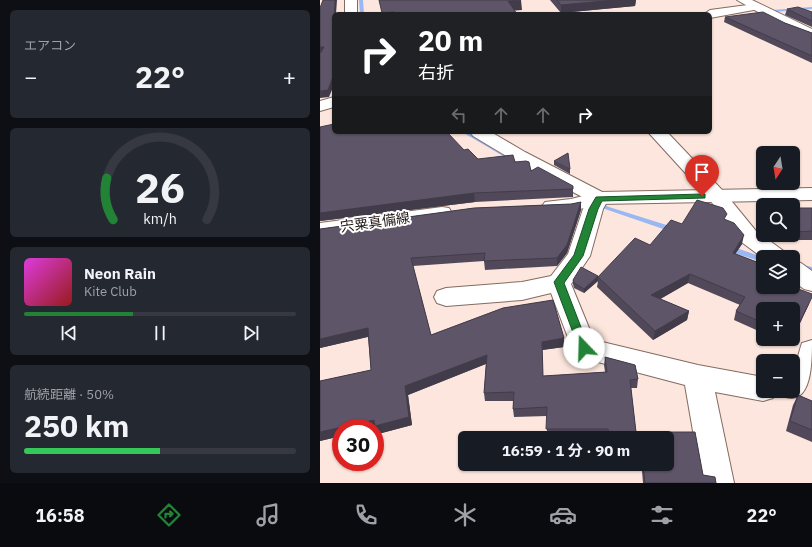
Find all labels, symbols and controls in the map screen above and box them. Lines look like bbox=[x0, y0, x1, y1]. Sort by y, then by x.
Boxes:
text: 20 m bbox=[418, 22, 483, 59]
icon: right bbox=[352, 28, 404, 80]
text: エアコン bbox=[24, 37, 76, 54]
text: 22° bbox=[135, 57, 185, 96]
text: 右折 bbox=[418, 61, 454, 84]
text: − bbox=[24, 62, 37, 91]
text: + bbox=[283, 62, 296, 91]
icon: left bbox=[448, 104, 470, 126]
icon: ahead bbox=[490, 104, 512, 126]
icon: ahead bbox=[532, 104, 554, 126]
icon: right bbox=[574, 104, 596, 126]
north arrow bbox=[756, 146, 800, 190]
map controls bbox=[756, 146, 800, 398]
pin bbox=[685, 155, 719, 196]
text: 26 bbox=[135, 160, 185, 214]
icon: arrive bbox=[691, 161, 713, 183]
button: search bbox=[756, 198, 800, 242]
street label: 宍粟真備線 bbox=[339, 208, 411, 236]
text: km/h bbox=[143, 209, 177, 228]
button: layers bbox=[756, 250, 800, 294]
text: Neon Rain bbox=[84, 264, 156, 283]
text: Kite Club bbox=[84, 283, 137, 300]
button: + bbox=[756, 302, 800, 346]
icon: previous bbox=[58, 322, 80, 344]
icon: pause bbox=[149, 322, 171, 344]
icon: next bbox=[240, 322, 262, 344]
position arrow bbox=[563, 327, 605, 369]
button: − bbox=[756, 354, 800, 398]
text: 航続距離 · 50% bbox=[24, 386, 114, 403]
text: 250 km bbox=[24, 406, 129, 445]
speed limit sign: 30 bbox=[332, 419, 384, 471]
text: 16:59 · 1 分 · 90 m bbox=[502, 441, 630, 460]
icon: directions bbox=[155, 501, 183, 529]
icon: music bbox=[254, 501, 282, 529]
icon: phone bbox=[352, 501, 380, 529]
icon: climate bbox=[451, 501, 479, 529]
icon: car bbox=[549, 501, 577, 529]
icon: filters bbox=[648, 501, 676, 529]
text: 16:58 bbox=[35, 504, 84, 527]
text: 22° bbox=[747, 504, 777, 527]

